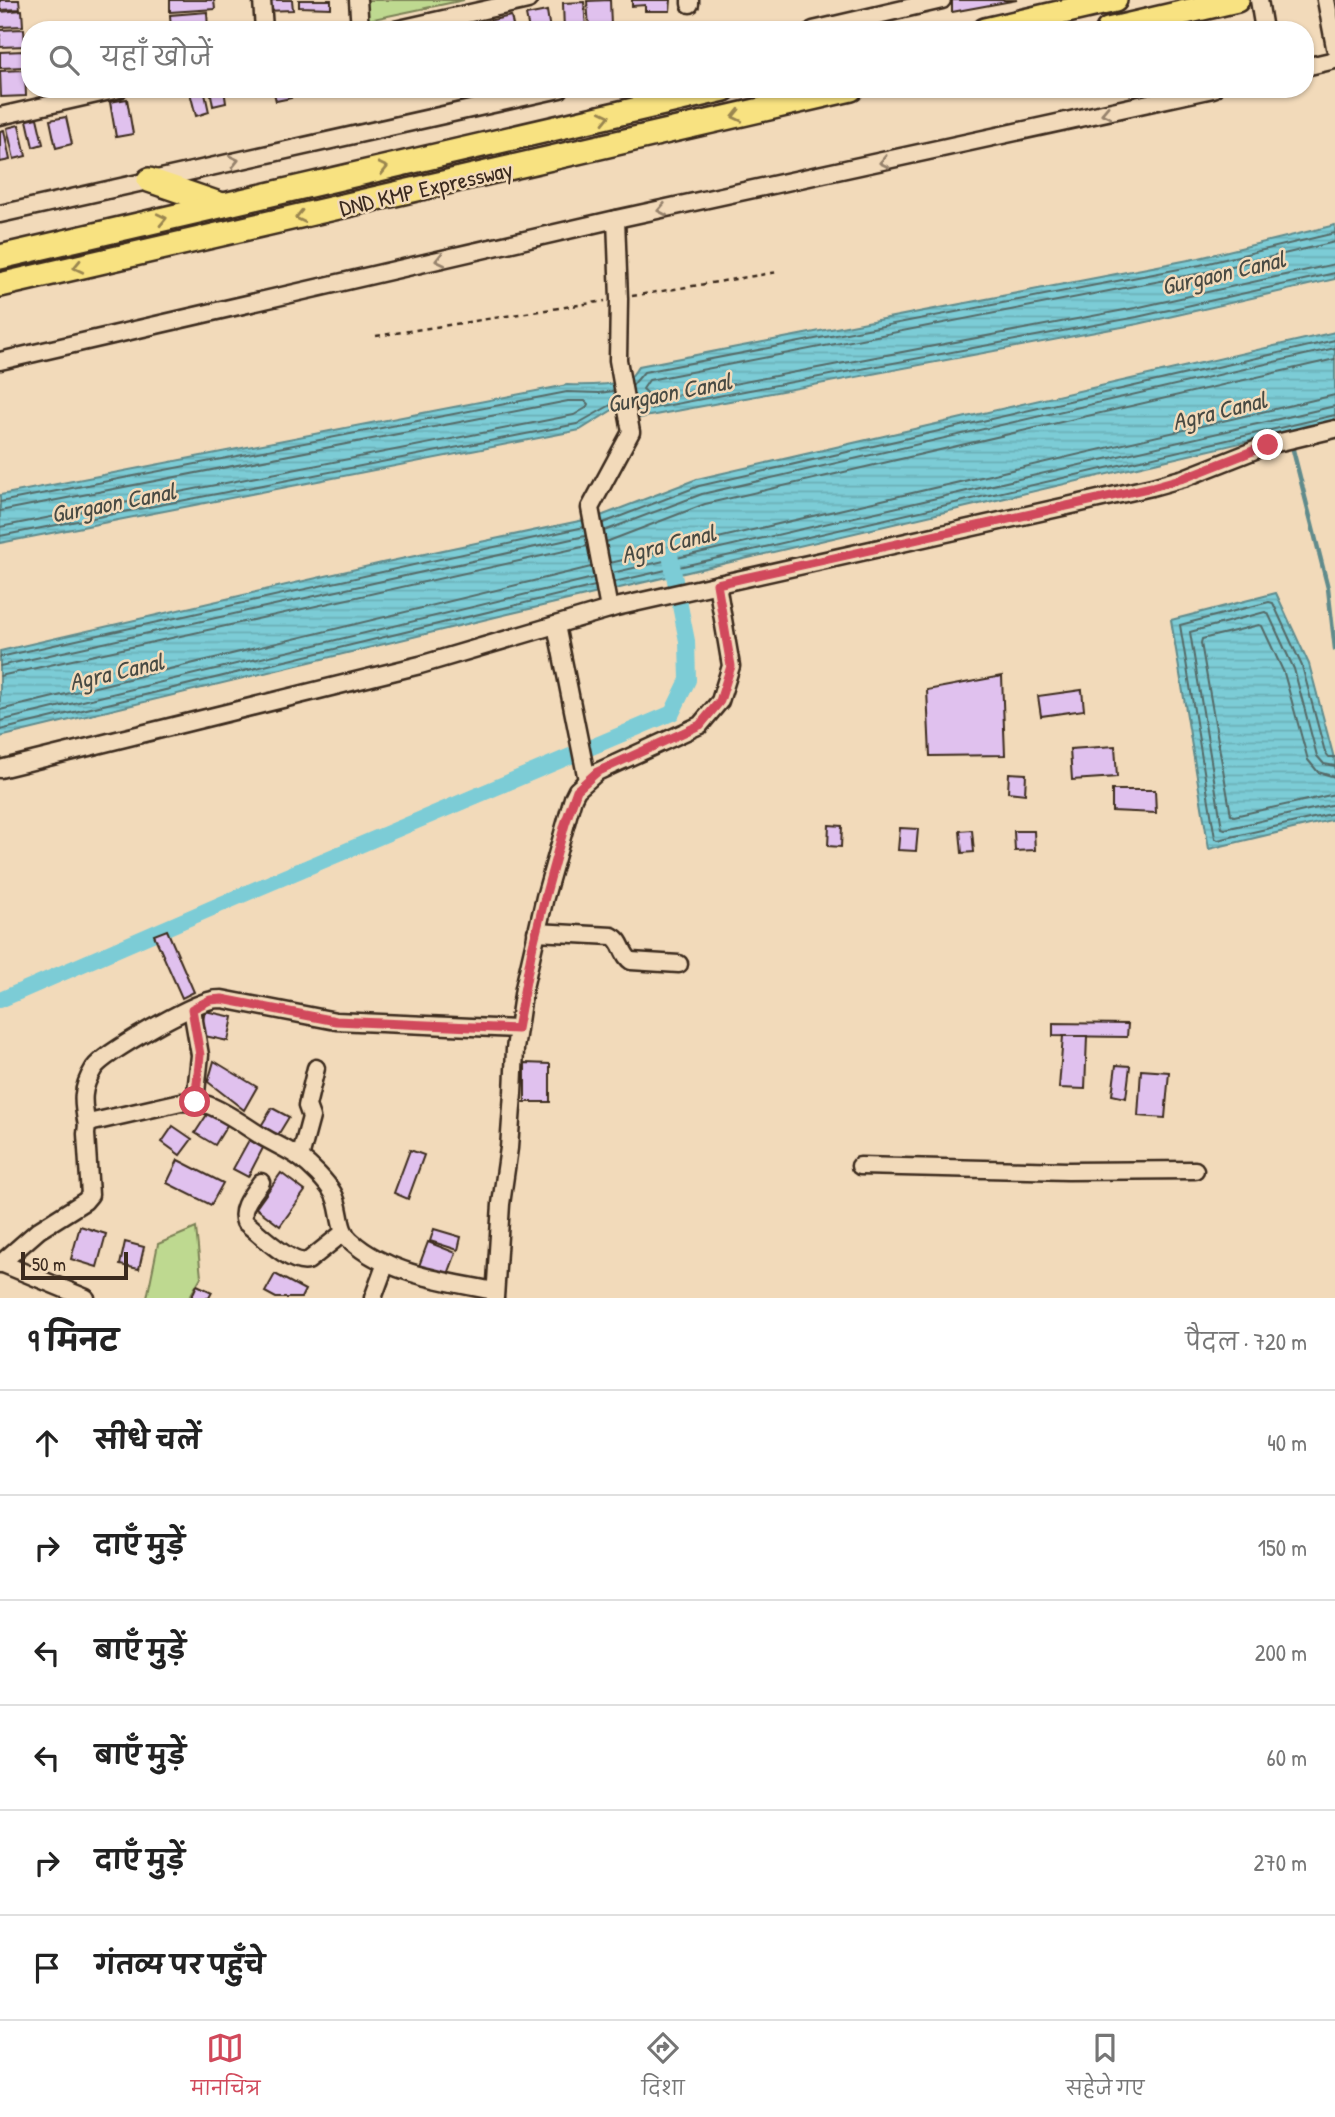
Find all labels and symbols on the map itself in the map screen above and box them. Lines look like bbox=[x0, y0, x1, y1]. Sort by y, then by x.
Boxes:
one-way arrow bbox=[1100, 105, 1112, 119]
one-way arrow bbox=[731, 108, 743, 122]
one-way arrow bbox=[599, 110, 611, 125]
street label: DND KMP Expressway bbox=[336, 153, 516, 223]
one-way arrow bbox=[878, 153, 890, 168]
one-way arrow bbox=[228, 155, 240, 169]
one-way arrow bbox=[377, 161, 389, 176]
one-way arrow bbox=[656, 202, 668, 217]
one-way arrow bbox=[294, 208, 306, 223]
one-way arrow bbox=[156, 213, 168, 227]
water label: Gurgaon Canal bbox=[1158, 242, 1290, 303]
one-way arrow bbox=[434, 252, 446, 266]
one-way arrow bbox=[72, 259, 84, 274]
water label: Gurgaon Canal bbox=[604, 364, 736, 421]
water label: Agra Canal bbox=[1169, 383, 1271, 438]
route end bbox=[1252, 429, 1283, 460]
water label: Gurgaon Canal bbox=[48, 474, 180, 531]
water label: Agra Canal bbox=[618, 516, 720, 571]
water label: Agra Canal bbox=[66, 644, 168, 698]
route start bbox=[179, 1086, 210, 1117]
scale bar bbox=[21, 1249, 128, 1281]

